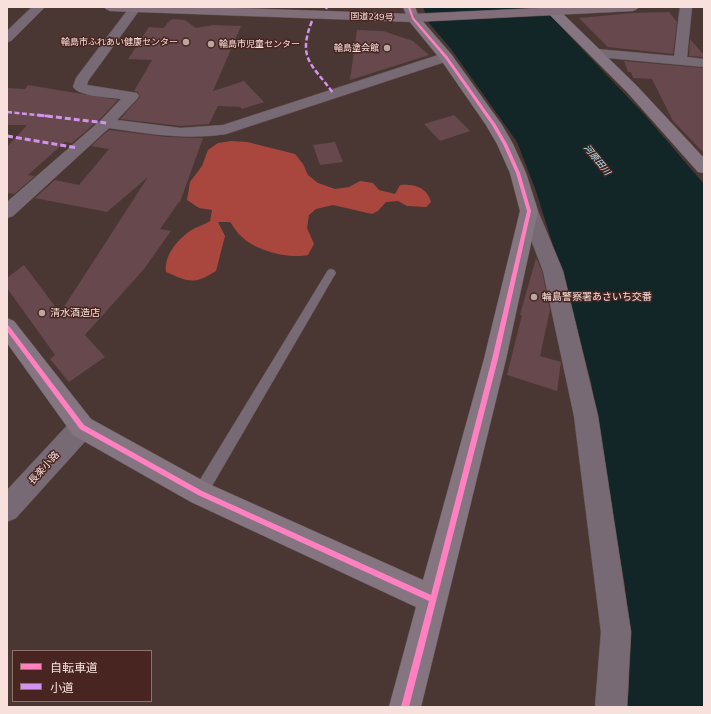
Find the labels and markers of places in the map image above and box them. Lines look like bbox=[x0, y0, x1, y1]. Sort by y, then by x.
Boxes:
place label: 輪島市ふれあい健康センター bbox=[61, 37, 178, 47]
marker: 輪島市ふれあい健康センター bbox=[181, 37, 191, 47]
marker: 輪島市児童センター bbox=[206, 39, 216, 49]
place label: 輪島市児童センター bbox=[219, 39, 300, 49]
place label: 輪島塗会館 bbox=[334, 43, 379, 53]
marker: 輪島塗会館 bbox=[382, 43, 392, 53]
place label: 輪島警察署あさいち交番 bbox=[542, 291, 652, 303]
marker: 輪島警察署あさいち交番 bbox=[529, 292, 539, 302]
place label: 清水酒造店 bbox=[50, 307, 100, 319]
marker: 清水酒造店 bbox=[37, 308, 47, 318]

